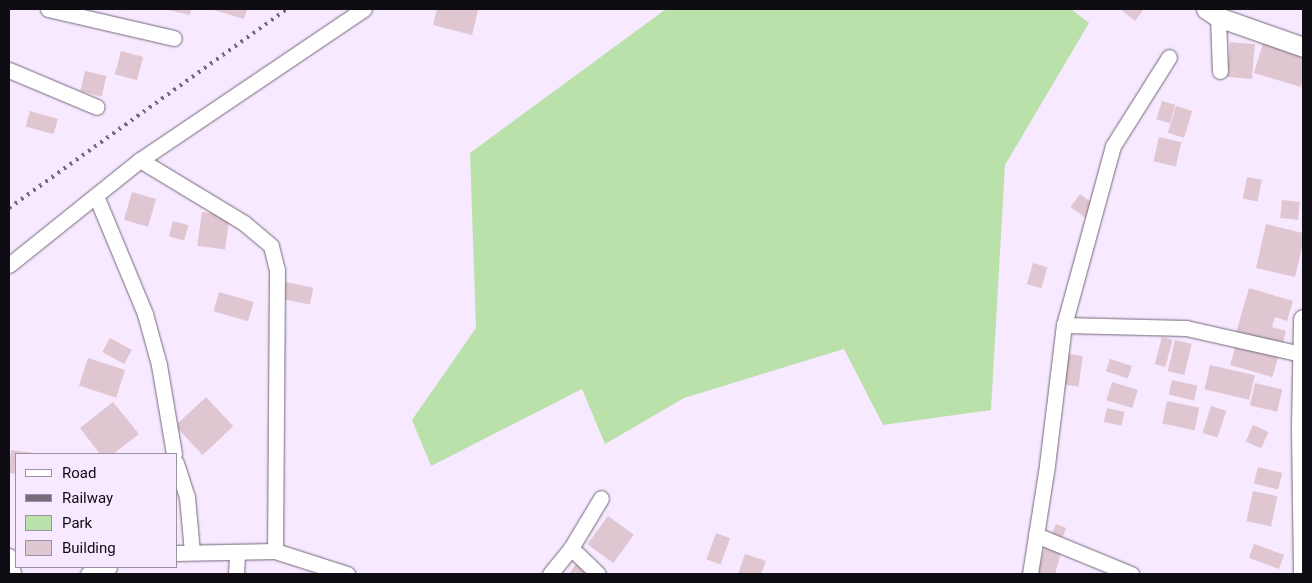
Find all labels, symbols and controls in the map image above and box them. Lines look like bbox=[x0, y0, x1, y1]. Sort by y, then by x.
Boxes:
legend bbox=[15, 453, 178, 568]
text: Road bbox=[62, 464, 96, 482]
text: Railway bbox=[62, 489, 113, 507]
text: Park bbox=[62, 514, 92, 532]
text: Building bbox=[62, 539, 116, 557]

